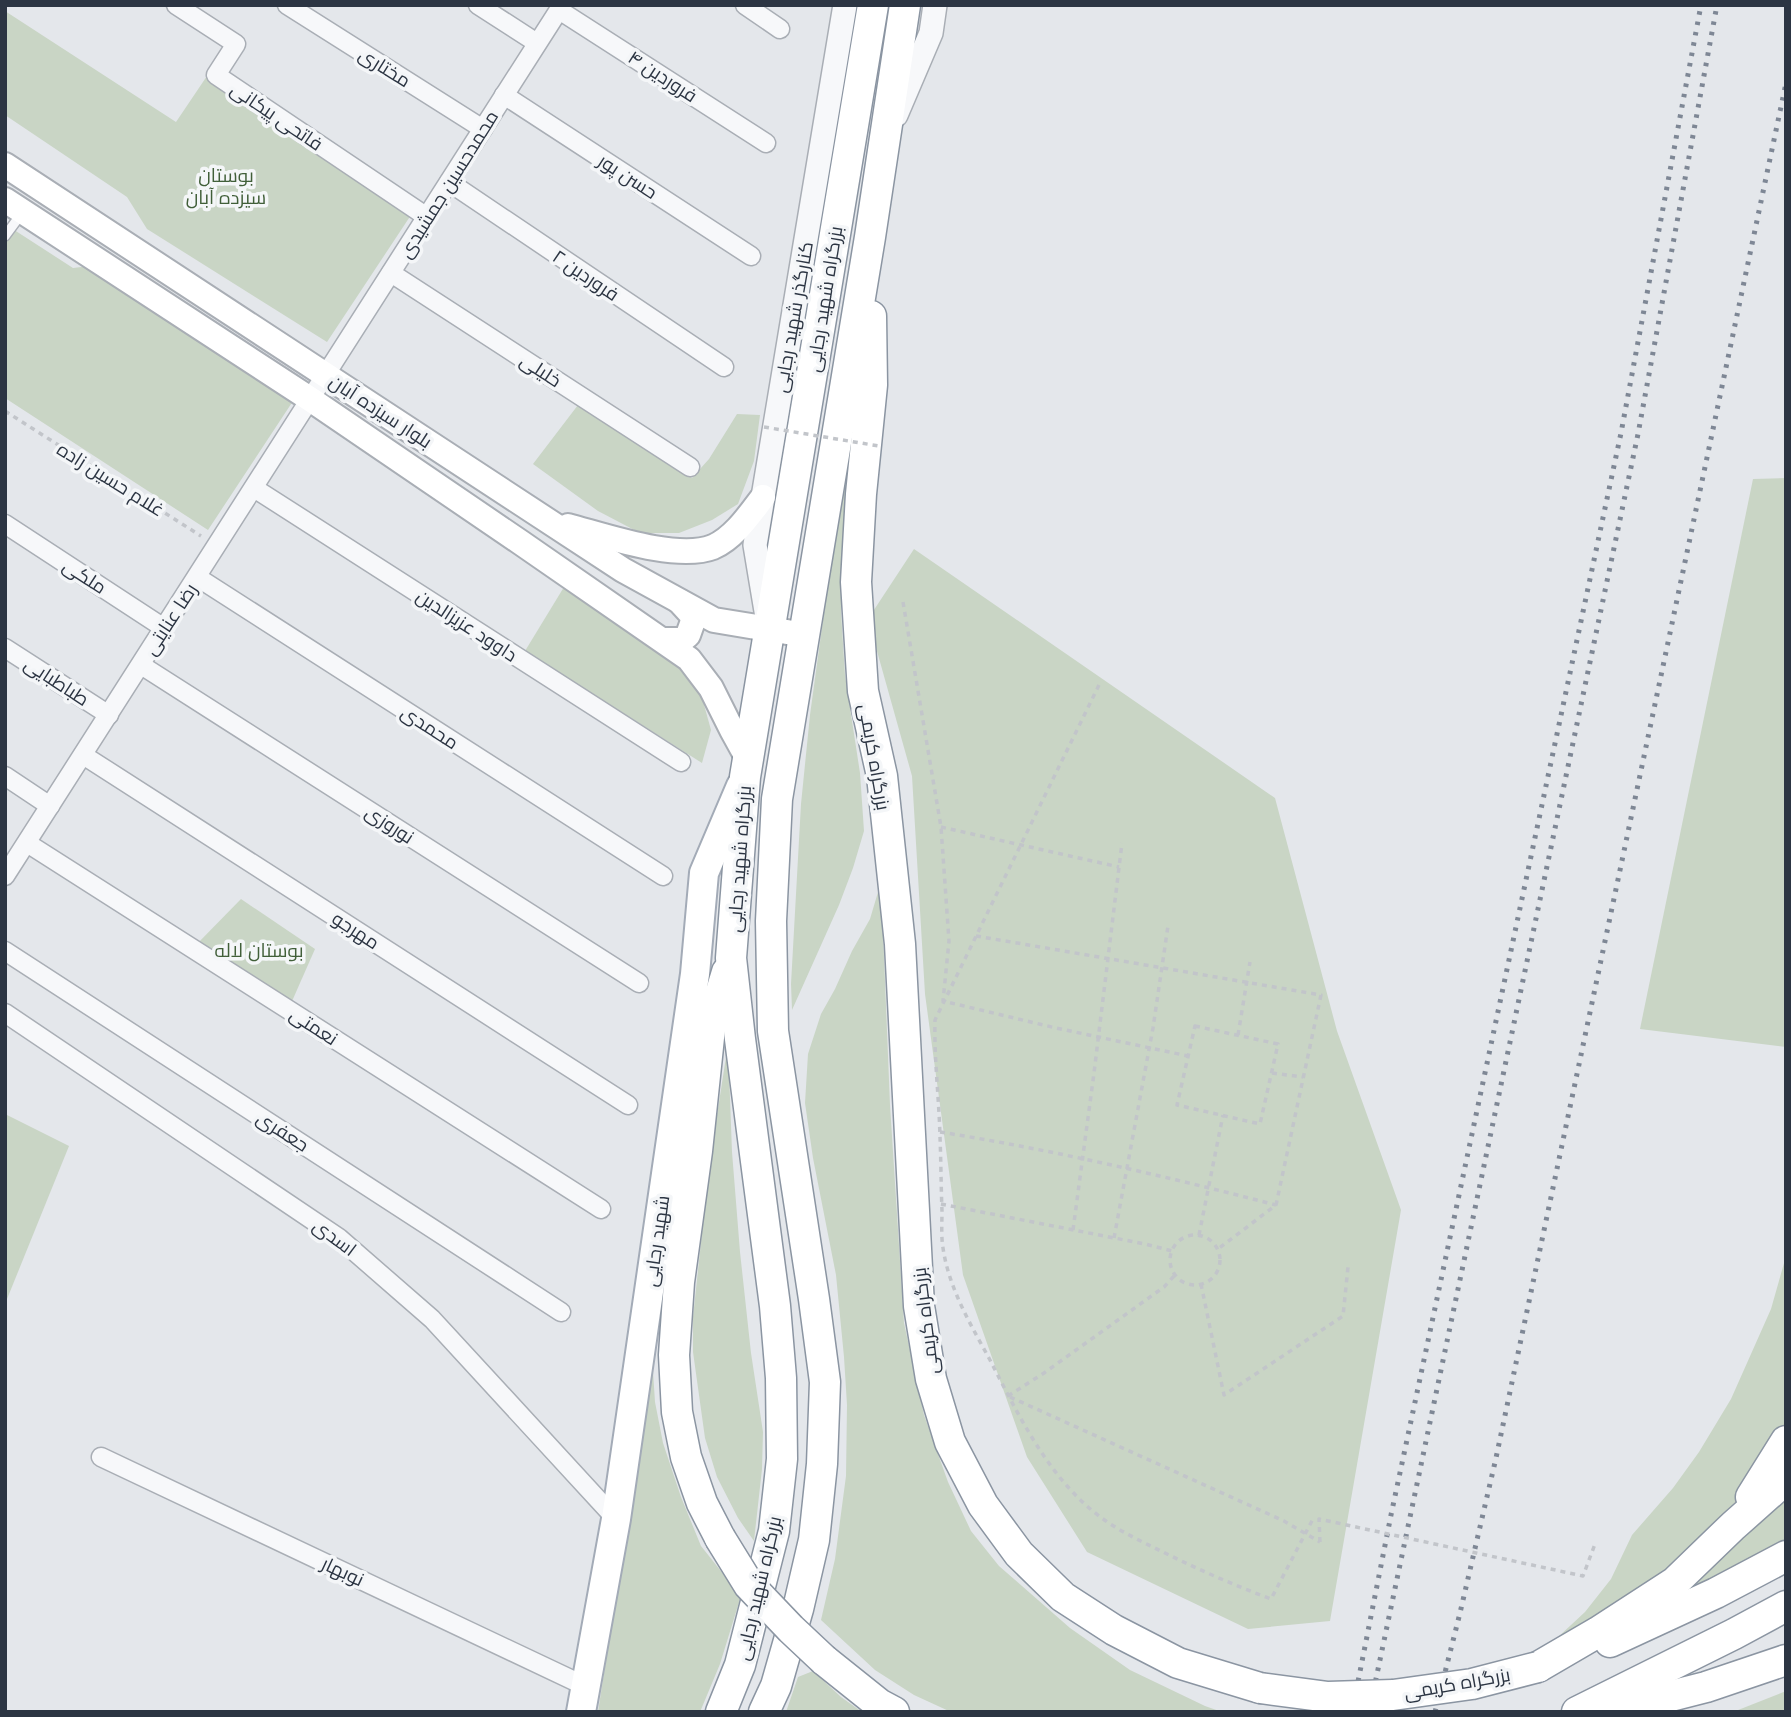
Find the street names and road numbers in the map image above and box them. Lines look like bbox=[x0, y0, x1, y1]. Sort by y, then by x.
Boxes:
street label: مختاری bbox=[355, 42, 415, 92]
street label: فروردین ۴ bbox=[624, 45, 702, 107]
street label: فاتحی پیکانی bbox=[226, 76, 328, 156]
street label: محمدحسین جمشیدی bbox=[393, 106, 503, 262]
street label: حسن پور bbox=[592, 147, 662, 205]
street label: بزرگراه شهید رجایی bbox=[801, 224, 847, 374]
street label: کنارگذر شهید رجایی bbox=[768, 240, 818, 394]
street label: فروردین ۲ bbox=[548, 244, 624, 306]
street label: خلیلی bbox=[516, 348, 566, 392]
street label: بلوار سیزده آبان bbox=[325, 369, 437, 453]
street label: غلام حسین زاده bbox=[52, 437, 169, 523]
street label: ملکی bbox=[59, 553, 111, 599]
street label: رضا عنایتی bbox=[138, 578, 202, 660]
street label: داوود عزیزالدین bbox=[412, 583, 522, 667]
street label: طباطبایی bbox=[20, 651, 94, 711]
street label: محمدی bbox=[397, 700, 463, 754]
street label: بزرگراه کریمی bbox=[854, 702, 896, 812]
street label: بزرگراه شهید رجایی bbox=[722, 785, 756, 933]
street label: نوروزی bbox=[361, 799, 419, 849]
street label: مهرجو bbox=[328, 906, 384, 954]
street label: نعمتی bbox=[286, 1002, 342, 1050]
street label: جعفری bbox=[252, 1105, 314, 1157]
street label: شهید رجایی bbox=[638, 1194, 674, 1288]
street label: اسدی bbox=[309, 1213, 361, 1261]
street label: بزرگراه کریمی bbox=[907, 1266, 943, 1376]
street label: بزرگراه شهید رجایی bbox=[730, 1513, 786, 1663]
street label: نوبهار bbox=[317, 1550, 368, 1591]
street label: بزرگراه کریمی bbox=[1402, 1662, 1512, 1704]

